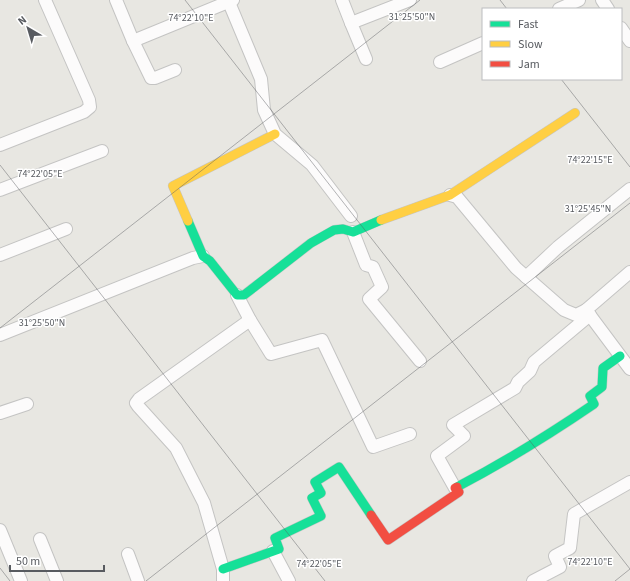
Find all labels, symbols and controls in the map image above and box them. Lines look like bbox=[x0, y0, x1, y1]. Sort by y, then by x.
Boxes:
north arrow bbox=[8, 8, 48, 48]
legend bbox=[482, 8, 622, 80]
text: 31°25'50"N bbox=[389, 10, 435, 24]
text: 74°22'10"E bbox=[168, 11, 214, 25]
text: N bbox=[15, 12, 30, 29]
text: Fast bbox=[518, 16, 538, 33]
text: Slow bbox=[518, 36, 543, 53]
text: Jam bbox=[518, 56, 540, 73]
text: 74°22'15"E bbox=[567, 153, 613, 167]
text: 74°22'05"E bbox=[17, 167, 63, 181]
text: 31°25'45"N bbox=[565, 202, 611, 216]
text: 31°25'50"N bbox=[19, 316, 65, 330]
scale bar bbox=[10, 547, 104, 573]
text: 50 m bbox=[16, 553, 40, 570]
text: 74°22'10"E bbox=[567, 555, 613, 569]
text: 74°22'05"E bbox=[296, 557, 342, 571]

